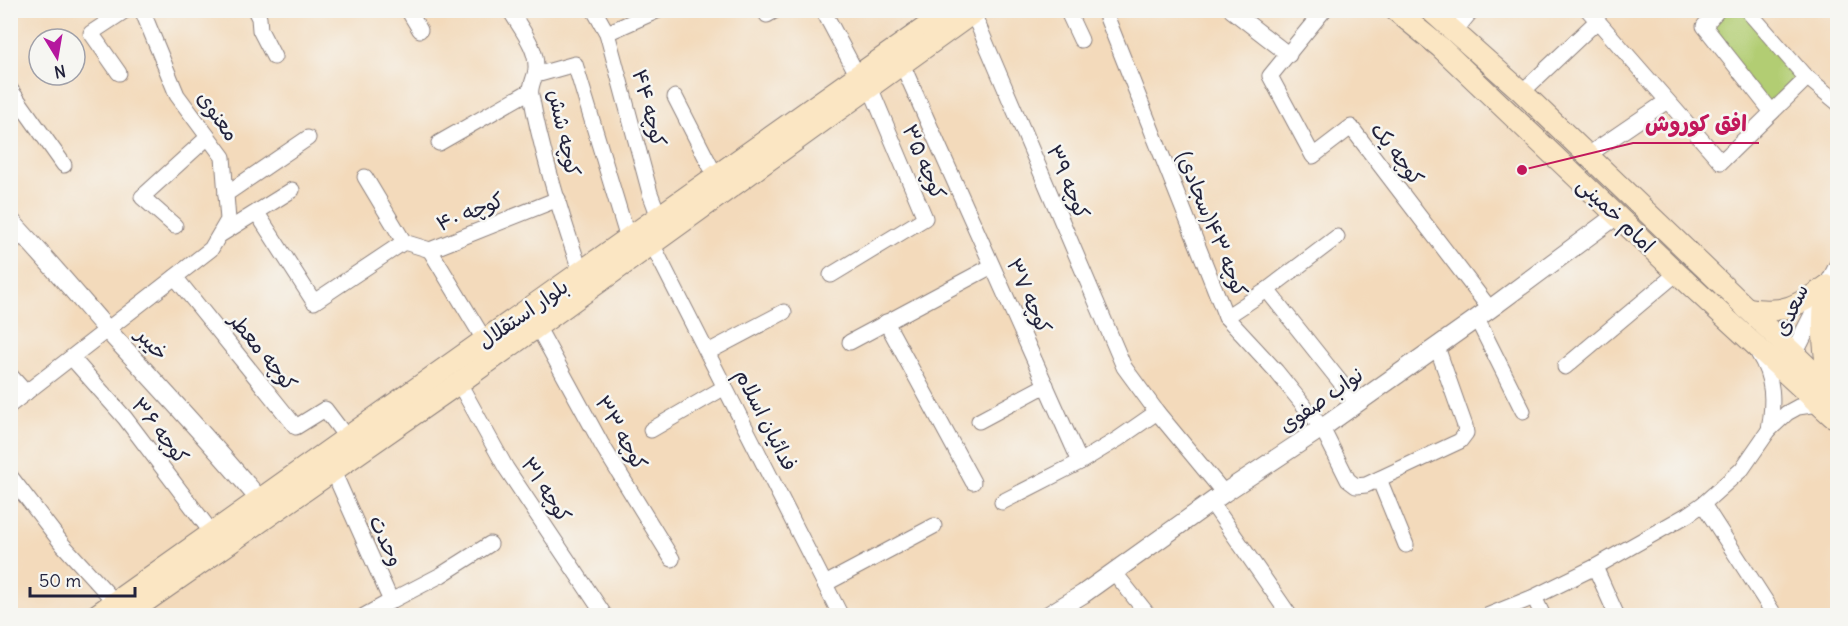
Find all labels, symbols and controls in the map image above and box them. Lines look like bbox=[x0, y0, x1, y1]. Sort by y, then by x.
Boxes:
north arrow bbox=[27, 27, 87, 87]
text: N bbox=[53, 61, 67, 83]
street label: کوچه ۴۴ bbox=[626, 66, 673, 150]
street label: معنوی bbox=[191, 85, 245, 146]
street label: کوچه شش bbox=[542, 87, 587, 179]
callout: افق کوروش bbox=[1633, 103, 1759, 143]
text: افق کوروش bbox=[1645, 109, 1747, 137]
street label: کوچه یک bbox=[1365, 117, 1430, 191]
street label: کوچه ۳۵ bbox=[896, 120, 952, 204]
street label: کوچه ۳۹ bbox=[1041, 141, 1096, 223]
street label: کوچه ۴۳(سجادی) bbox=[1171, 147, 1254, 301]
street label: امام خمینی bbox=[1570, 171, 1661, 261]
street label: کوچه ۴۰ bbox=[432, 186, 508, 237]
street label: کوچه ۳۷ bbox=[1001, 254, 1058, 338]
street label: بلوار استقلال bbox=[472, 273, 573, 355]
street label: سعدی bbox=[1767, 279, 1814, 340]
street label: کوچه معطر bbox=[222, 305, 303, 396]
street label: خیبر bbox=[129, 320, 174, 366]
street label: نواب صفوی bbox=[1273, 361, 1368, 438]
street label: فدائیان اسلام bbox=[727, 364, 804, 477]
street label: کوچه ۳۳ bbox=[589, 390, 654, 475]
street label: کوچه ۳۶ bbox=[126, 392, 195, 470]
street label: کوچه ۳۱ bbox=[515, 452, 578, 528]
street label: وحدت bbox=[363, 511, 410, 571]
scale bar bbox=[30, 560, 135, 598]
text: 50 m bbox=[39, 569, 81, 592]

